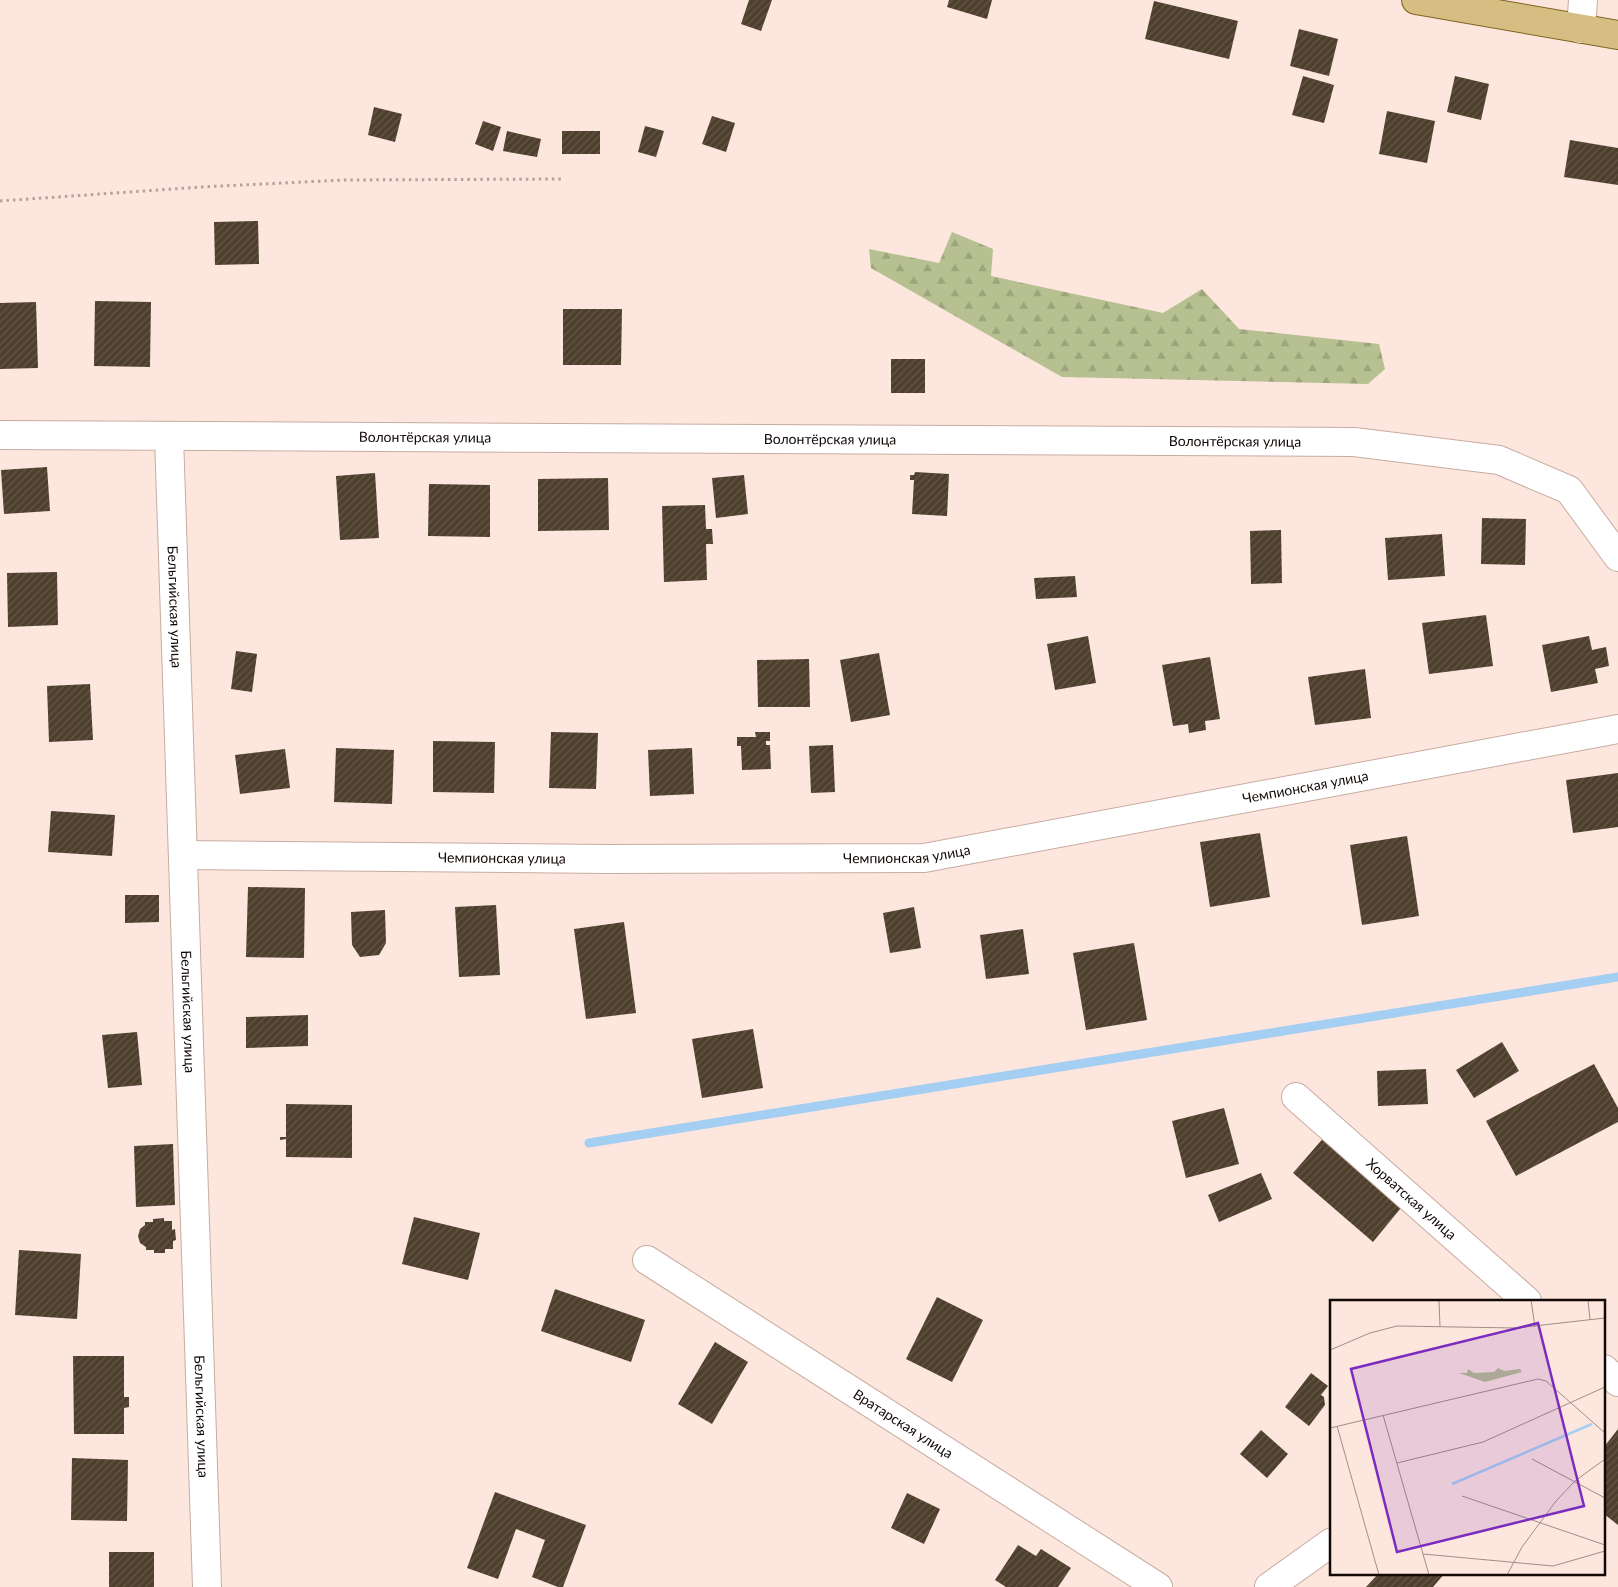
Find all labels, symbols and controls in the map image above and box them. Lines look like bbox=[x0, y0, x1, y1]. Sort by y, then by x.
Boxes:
street label: Волонтёрская улица bbox=[359, 428, 491, 446]
street label: Волонтёрская улица bbox=[764, 430, 896, 448]
street label: Волонтёрская улица bbox=[1169, 432, 1301, 450]
street label: Бельгийская улица bbox=[165, 545, 186, 668]
street label: Чемпионская улица bbox=[1241, 767, 1370, 807]
street label: Чемпионская улица bbox=[843, 841, 972, 866]
street label: Чемпионская улица bbox=[438, 848, 566, 867]
street label: Бельгийская улица bbox=[178, 950, 199, 1073]
street label: Хорватская улица bbox=[1363, 1154, 1460, 1243]
inset map bbox=[1330, 1300, 1606, 1574]
street label: Бельгийская улица bbox=[191, 1355, 212, 1478]
street label: Вратарская улица bbox=[850, 1385, 956, 1462]

